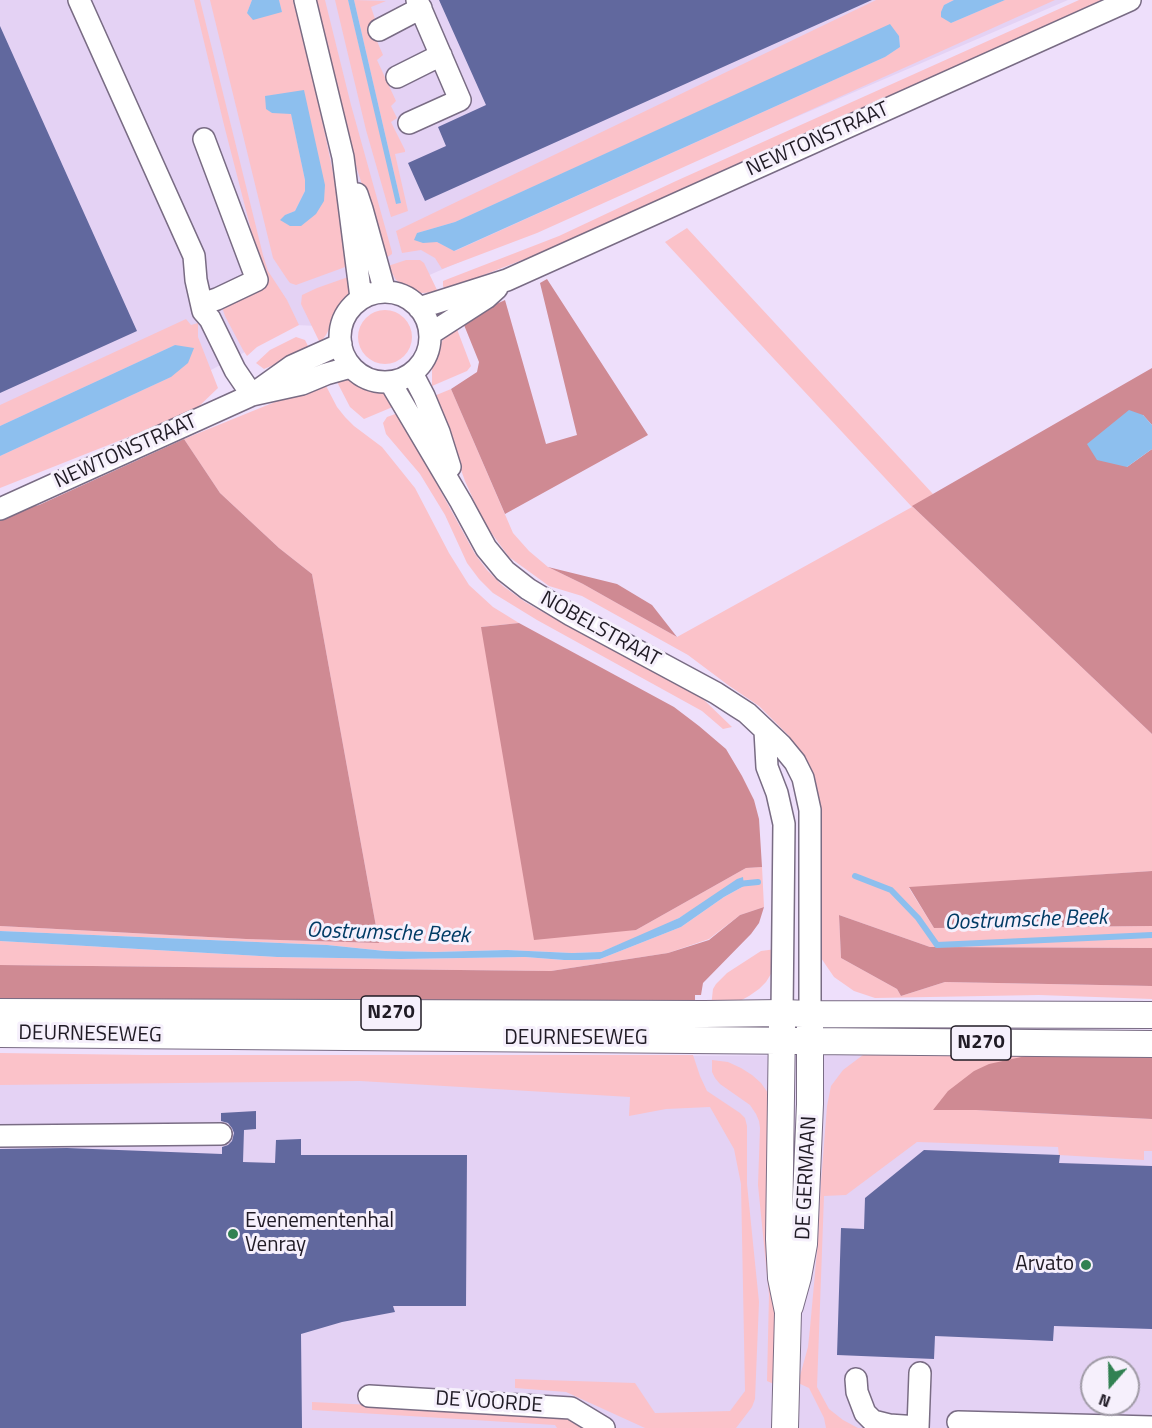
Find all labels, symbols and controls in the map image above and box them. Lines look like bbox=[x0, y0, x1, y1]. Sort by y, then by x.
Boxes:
street label: NEWTONSTRAAT bbox=[743, 97, 893, 183]
street label: NEWTONSTRAAT bbox=[51, 409, 201, 495]
street label: NOBELSTRAAT bbox=[536, 587, 664, 673]
water label: Oostrumsche Beek bbox=[944, 905, 1108, 937]
water label: Oostrumsche Beek bbox=[306, 918, 470, 950]
road number: N270 bbox=[361, 996, 421, 1030]
street label: DEURNESEWEG bbox=[18, 1021, 162, 1049]
street label: DEURNESEWEG bbox=[504, 1026, 648, 1052]
road number: N270 bbox=[951, 1026, 1011, 1060]
street label: DE GERMAAN bbox=[791, 1115, 823, 1241]
place label: Evenementenhal Venray bbox=[245, 1209, 394, 1259]
marker: Evenementenhal Venray bbox=[226, 1227, 240, 1241]
place label: Arvato bbox=[1015, 1252, 1074, 1278]
marker: Arvato bbox=[1079, 1258, 1093, 1272]
north arrow bbox=[1080, 1356, 1140, 1416]
street label: DE VOORDE bbox=[434, 1387, 544, 1419]
text: N bbox=[1095, 1388, 1114, 1414]

